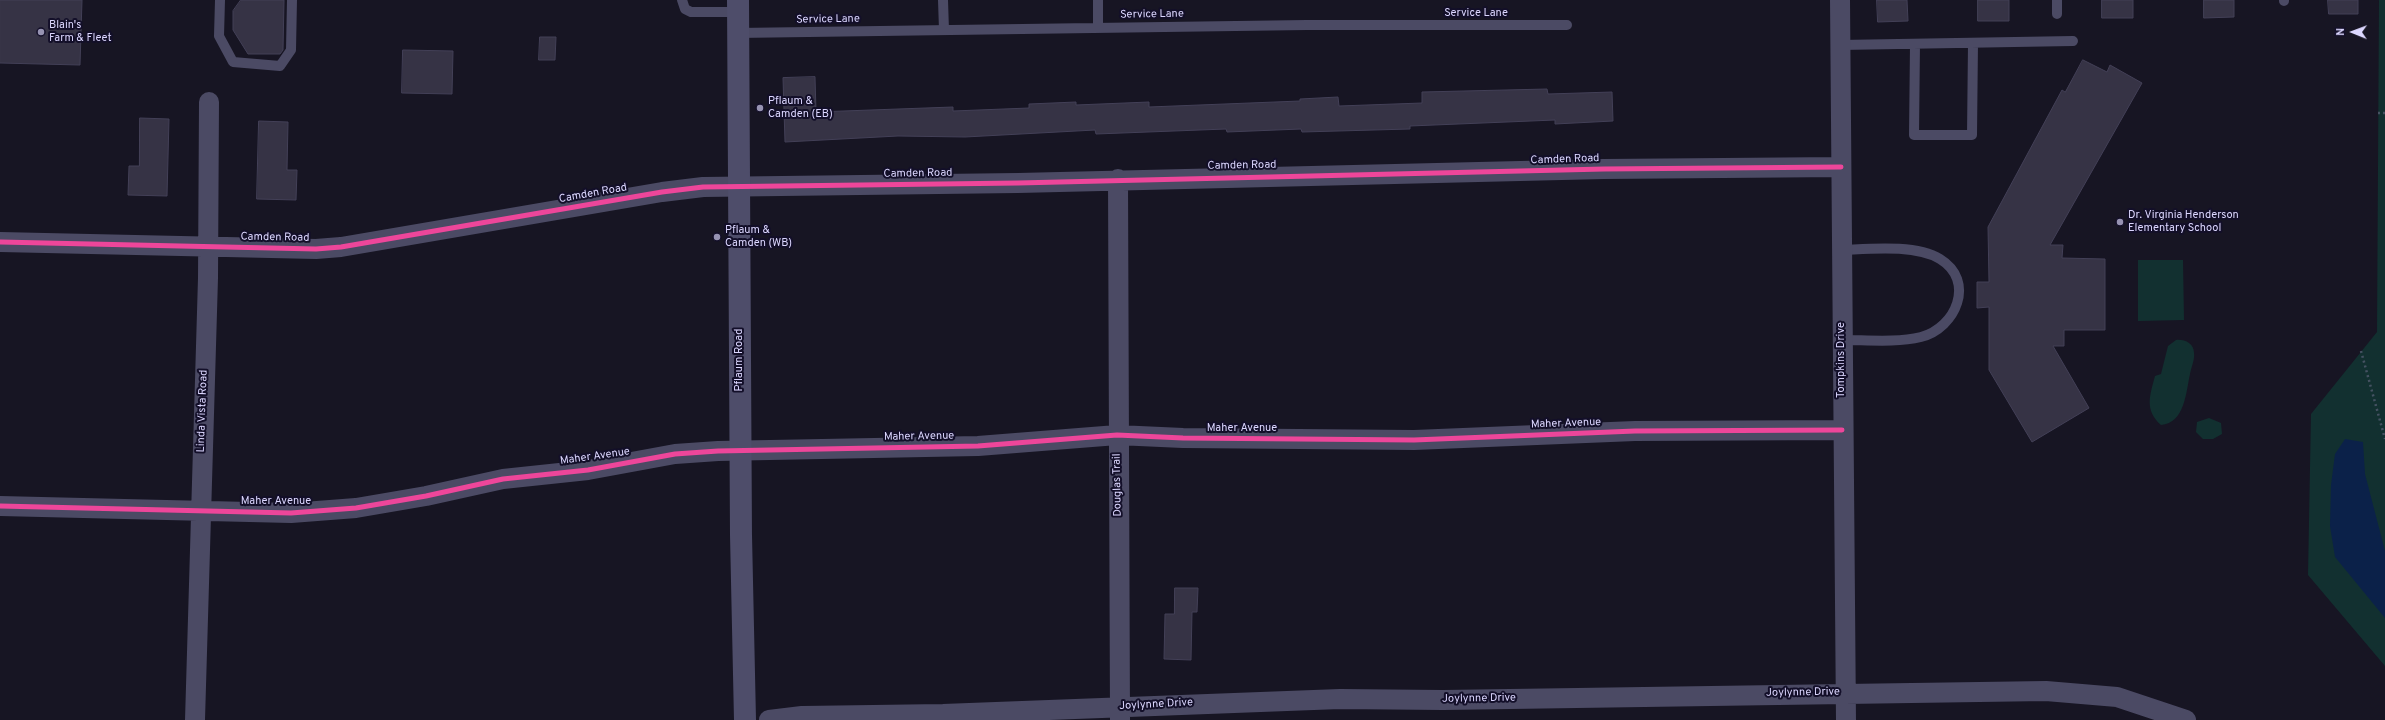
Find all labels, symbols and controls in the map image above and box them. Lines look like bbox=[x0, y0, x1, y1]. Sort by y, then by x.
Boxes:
street label: Service Lane bbox=[1444, 7, 1508, 21]
street label: Service Lane bbox=[1120, 8, 1184, 22]
north arrow bbox=[2333, 12, 2373, 52]
street label: Service Lane bbox=[796, 13, 860, 27]
place label: Blain's Farm & Fleet bbox=[49, 19, 112, 45]
marker: Blain's Farm & Fleet bbox=[36, 27, 46, 37]
text: N bbox=[2334, 28, 2348, 36]
place label: Pflaum & Camden (EB) bbox=[768, 95, 833, 121]
marker: Pflaum & Camden (EB) bbox=[755, 103, 765, 113]
street label: Camden Road bbox=[1530, 152, 1600, 168]
street label: Camden Road bbox=[1207, 159, 1277, 173]
street label: Camden Road bbox=[883, 167, 953, 181]
street label: Camden Road bbox=[558, 182, 628, 206]
place label: Dr. Virginia Henderson Elementary School bbox=[2128, 209, 2239, 235]
marker: Dr. Virginia Henderson Elementary School bbox=[2115, 217, 2125, 227]
place label: Pflaum & Camden (WB) bbox=[725, 224, 792, 250]
street label: Camden Road bbox=[240, 231, 310, 245]
marker: Pflaum & Camden (WB) bbox=[712, 232, 722, 242]
street label: Tompkins Drive bbox=[1835, 322, 1849, 398]
street label: Pflaum Road bbox=[733, 329, 747, 391]
street label: Linda Vista Road bbox=[195, 369, 211, 453]
street label: Maher Avenue bbox=[1531, 416, 1601, 432]
street label: Maher Avenue bbox=[1207, 422, 1277, 436]
street label: Maher Avenue bbox=[884, 430, 954, 444]
street label: Maher Avenue bbox=[559, 446, 631, 468]
street label: Douglas Trail bbox=[1111, 453, 1125, 517]
street label: Maher Avenue bbox=[241, 495, 311, 509]
street label: Joylynne Drive bbox=[1766, 686, 1840, 700]
street label: Joylynne Drive bbox=[1442, 692, 1516, 706]
street label: Joylynne Drive bbox=[1119, 696, 1193, 714]

